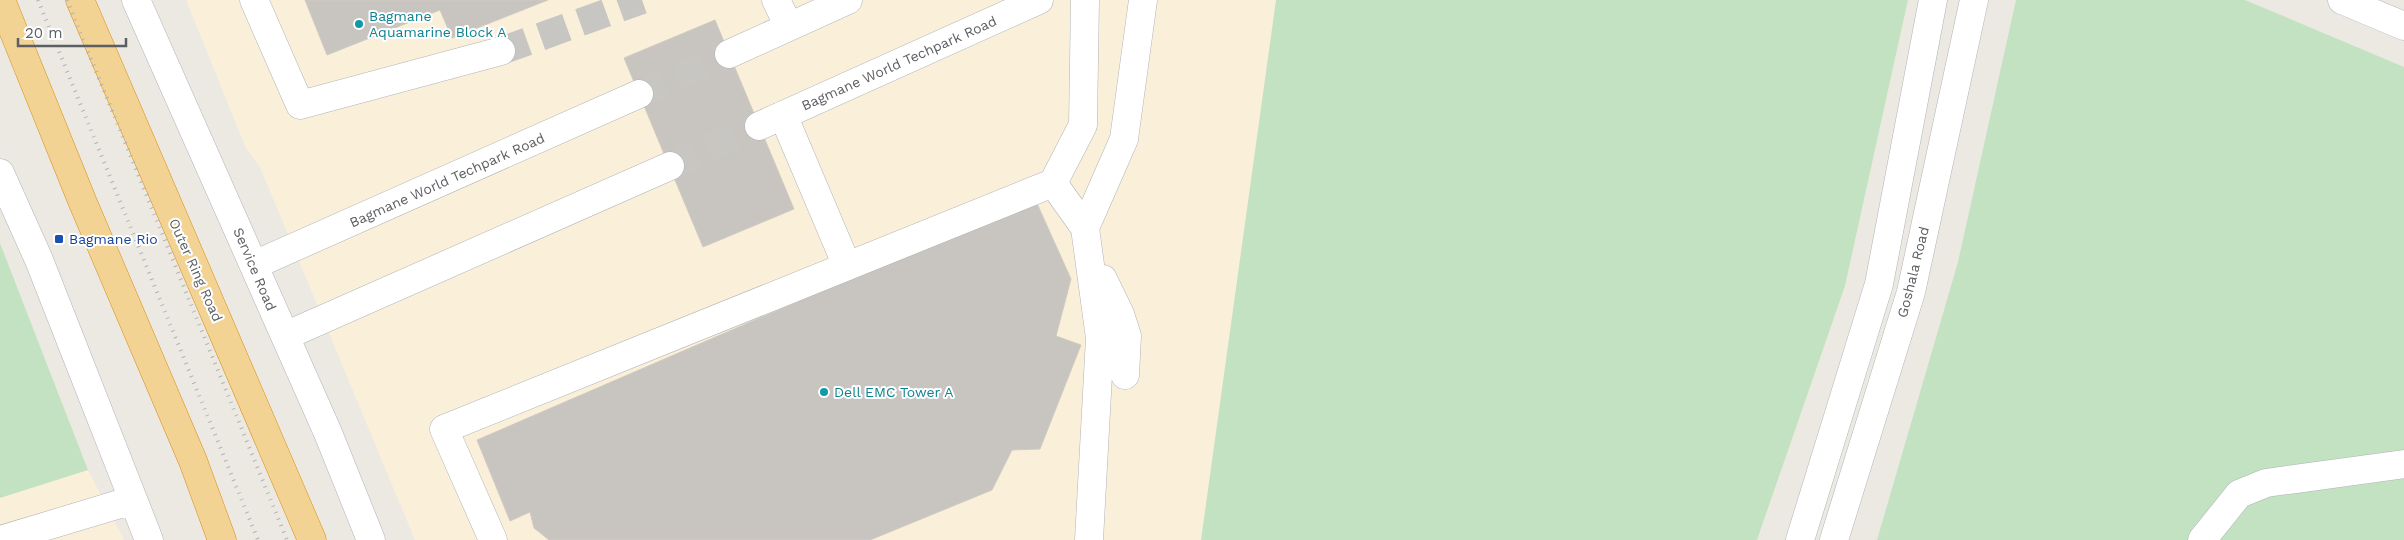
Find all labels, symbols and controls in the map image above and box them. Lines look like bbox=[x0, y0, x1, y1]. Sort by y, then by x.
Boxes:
place label: Bagmane Aquamarine Block A bbox=[369, 8, 506, 40]
street label: Bagmane World Techpark Road bbox=[799, 13, 999, 113]
scale bar bbox=[18, 15, 125, 47]
marker: Bagmane Aquamarine Block A bbox=[353, 18, 365, 30]
text: 20 m bbox=[25, 24, 63, 42]
street label: Bagmane World Techpark Road bbox=[347, 130, 547, 230]
street label: Outer Ring Road bbox=[166, 216, 226, 324]
street label: Service Road bbox=[230, 225, 280, 313]
street label: Goshala Road bbox=[1894, 225, 1932, 319]
place label: Bagmane Rio bbox=[69, 231, 158, 247]
marker: Bagmane Rio bbox=[53, 233, 65, 245]
place label: Dell EMC Tower A bbox=[834, 384, 953, 400]
marker: Dell EMC Tower A bbox=[818, 386, 830, 398]

